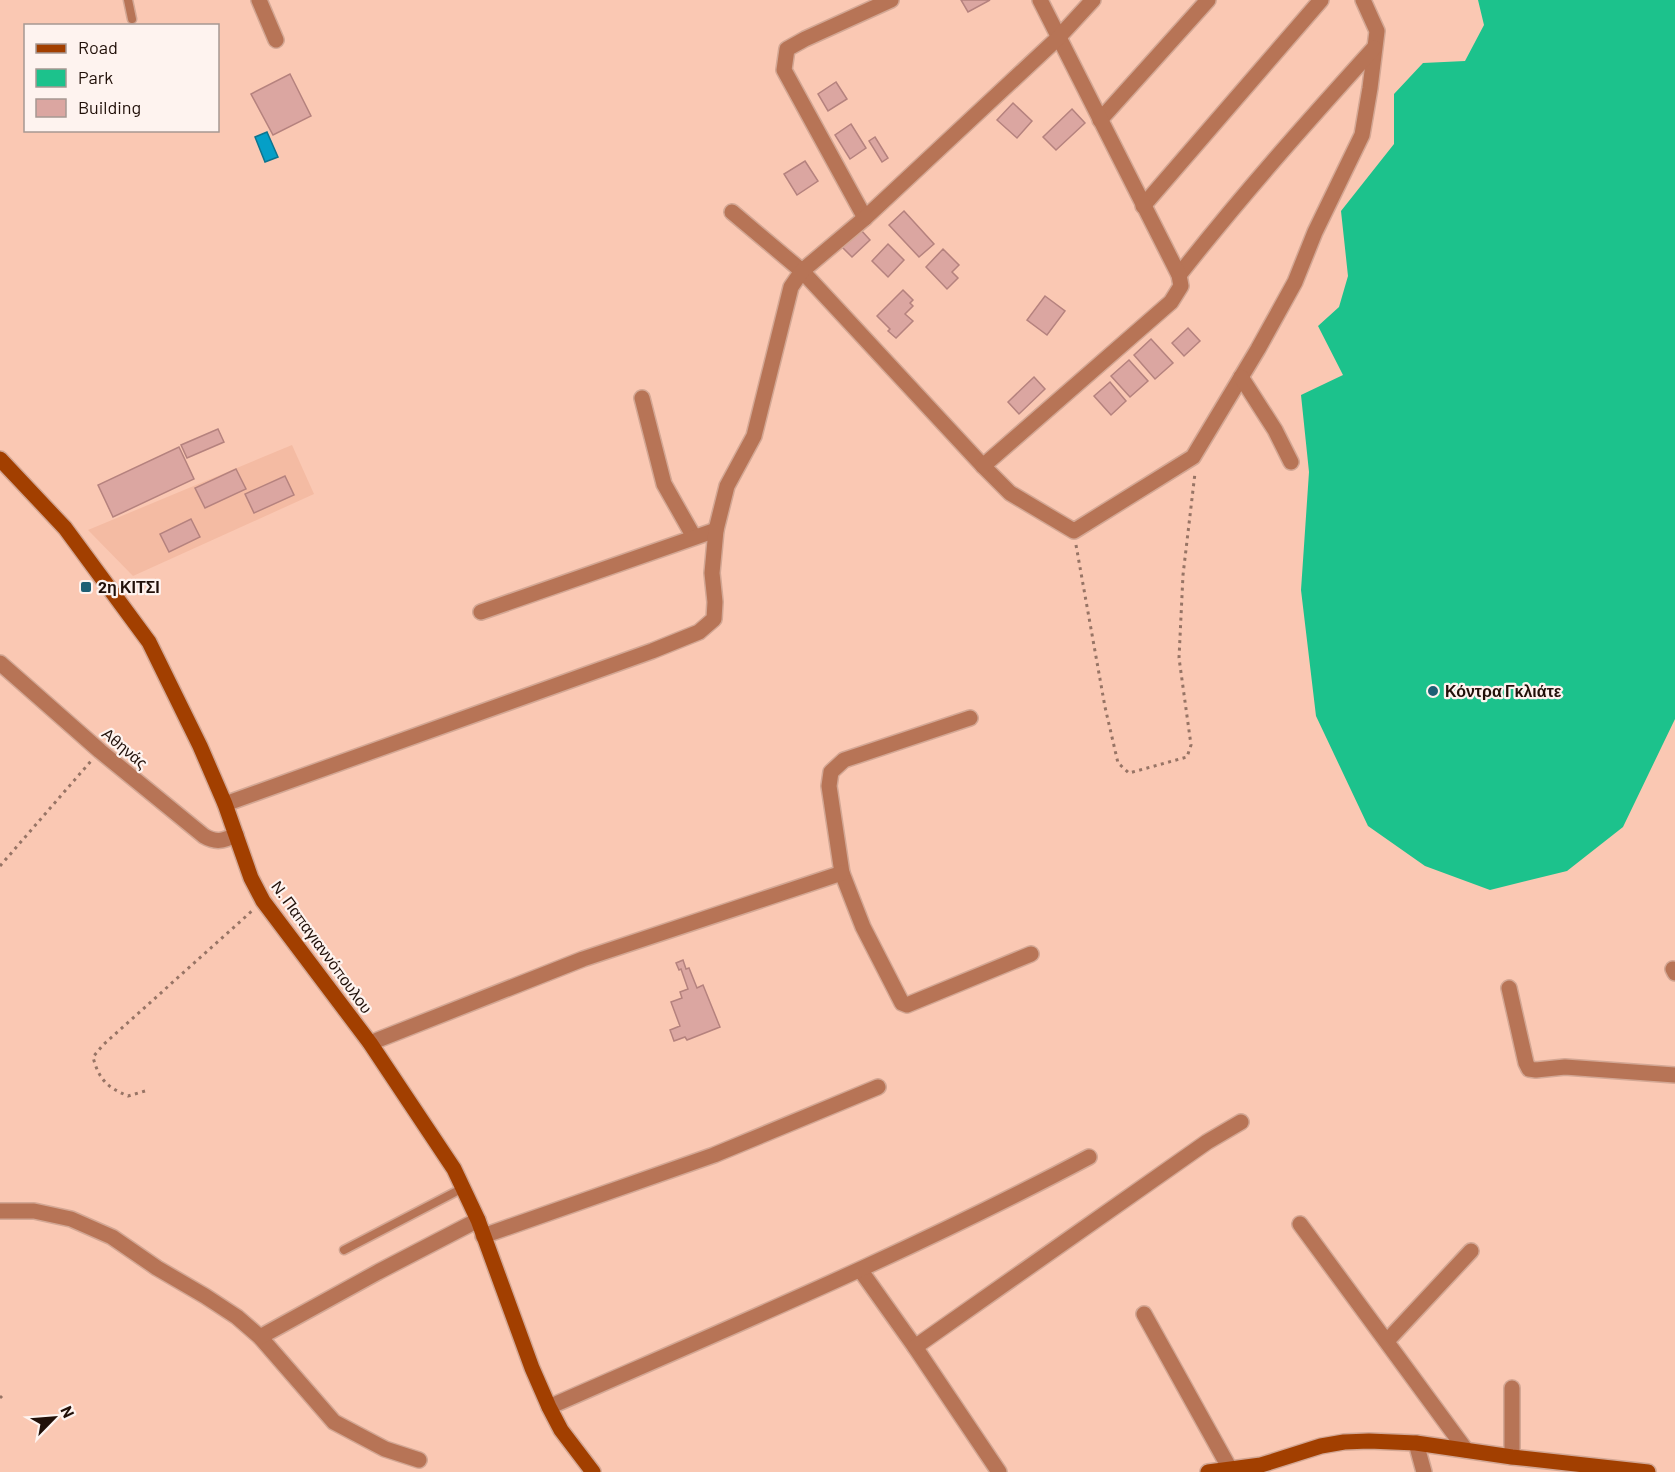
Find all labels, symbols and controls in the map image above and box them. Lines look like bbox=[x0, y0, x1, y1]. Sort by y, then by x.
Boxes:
legend bbox=[24, 24, 219, 132]
text: Road bbox=[78, 36, 118, 58]
text: Park bbox=[78, 66, 113, 88]
text: Building bbox=[78, 96, 141, 118]
place label: 2η ΚΙΤΣΙ bbox=[98, 577, 160, 596]
marker: 2η ΚΙΤΣΙ bbox=[79, 580, 93, 594]
place label: Κόντρα Γκλιάτε bbox=[1445, 681, 1562, 700]
marker: Κόντρα Γκλιάτε bbox=[1426, 684, 1440, 698]
street label: Αθηνάς bbox=[99, 723, 152, 772]
street label: Ν. Παπαγιαννόπουλου bbox=[268, 877, 377, 1016]
north arrow bbox=[24, 1388, 84, 1448]
text: N bbox=[57, 1403, 79, 1420]

